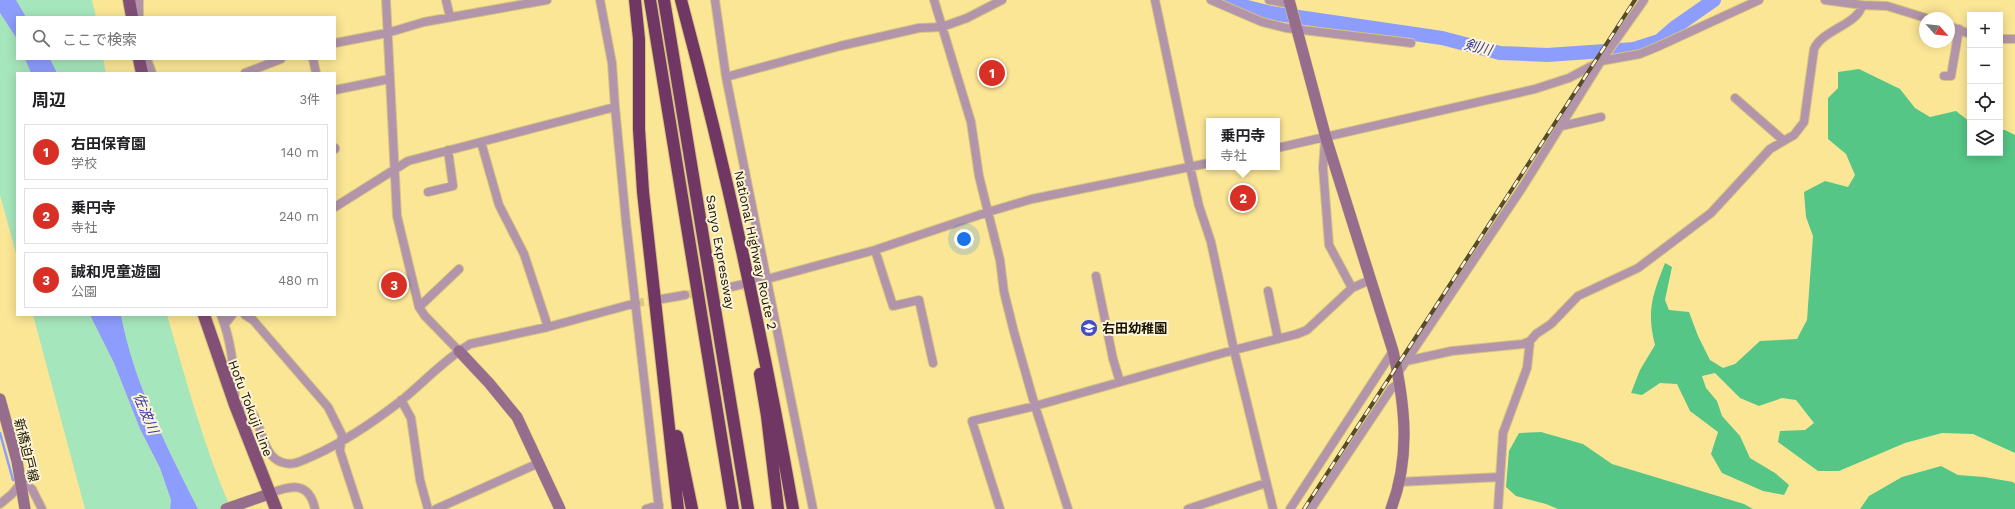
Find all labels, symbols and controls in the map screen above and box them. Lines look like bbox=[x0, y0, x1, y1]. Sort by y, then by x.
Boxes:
north arrow bbox=[1919, 12, 1955, 48]
map controls bbox=[1967, 12, 2003, 156]
button: + bbox=[1967, 12, 2003, 48]
search box bbox=[16, 16, 336, 60]
icon: search bbox=[30, 27, 52, 49]
text: ここで検索 bbox=[62, 31, 137, 49]
water label: 剣川 bbox=[1462, 36, 1495, 59]
button: − bbox=[1967, 48, 2003, 84]
pin: 1 bbox=[979, 58, 1005, 88]
button: locate bbox=[1967, 84, 2003, 120]
text: 周辺 bbox=[32, 90, 66, 110]
text: 3件 bbox=[299, 92, 320, 107]
popup bbox=[1206, 118, 1280, 170]
button: layers bbox=[1967, 120, 2003, 156]
text: 乗円寺 bbox=[1220, 127, 1266, 145]
text: 右田保育園 bbox=[71, 135, 146, 153]
text: 1 bbox=[43, 145, 49, 160]
text: 140 m bbox=[281, 145, 319, 160]
text: 寺社 bbox=[1220, 148, 1247, 163]
text: 学校 bbox=[71, 156, 97, 171]
street label: National Highway Route 2 bbox=[731, 169, 780, 331]
pin: 2 bbox=[1230, 183, 1256, 213]
street label: Sanyo Expressway bbox=[703, 194, 738, 311]
text: 乗円寺 bbox=[71, 199, 116, 217]
text: 2 bbox=[42, 209, 50, 224]
text: 240 m bbox=[279, 209, 319, 224]
text: 寺社 bbox=[71, 220, 97, 235]
your location bbox=[954, 229, 974, 249]
text: 誠和児童遊園 bbox=[71, 263, 161, 281]
pin: 3 bbox=[381, 270, 407, 300]
text: 3 bbox=[42, 273, 50, 288]
text: 480 m bbox=[278, 273, 319, 288]
text: 公園 bbox=[71, 284, 97, 299]
school or university icon: 右田幼稚園 bbox=[1079, 318, 1099, 338]
place label: 右田幼稚園 bbox=[1102, 321, 1167, 336]
street label: Hofu Tokuji Line bbox=[225, 358, 276, 459]
water label: 佐波川 bbox=[130, 391, 162, 437]
street label: 新橋迫戸線 bbox=[11, 417, 42, 483]

